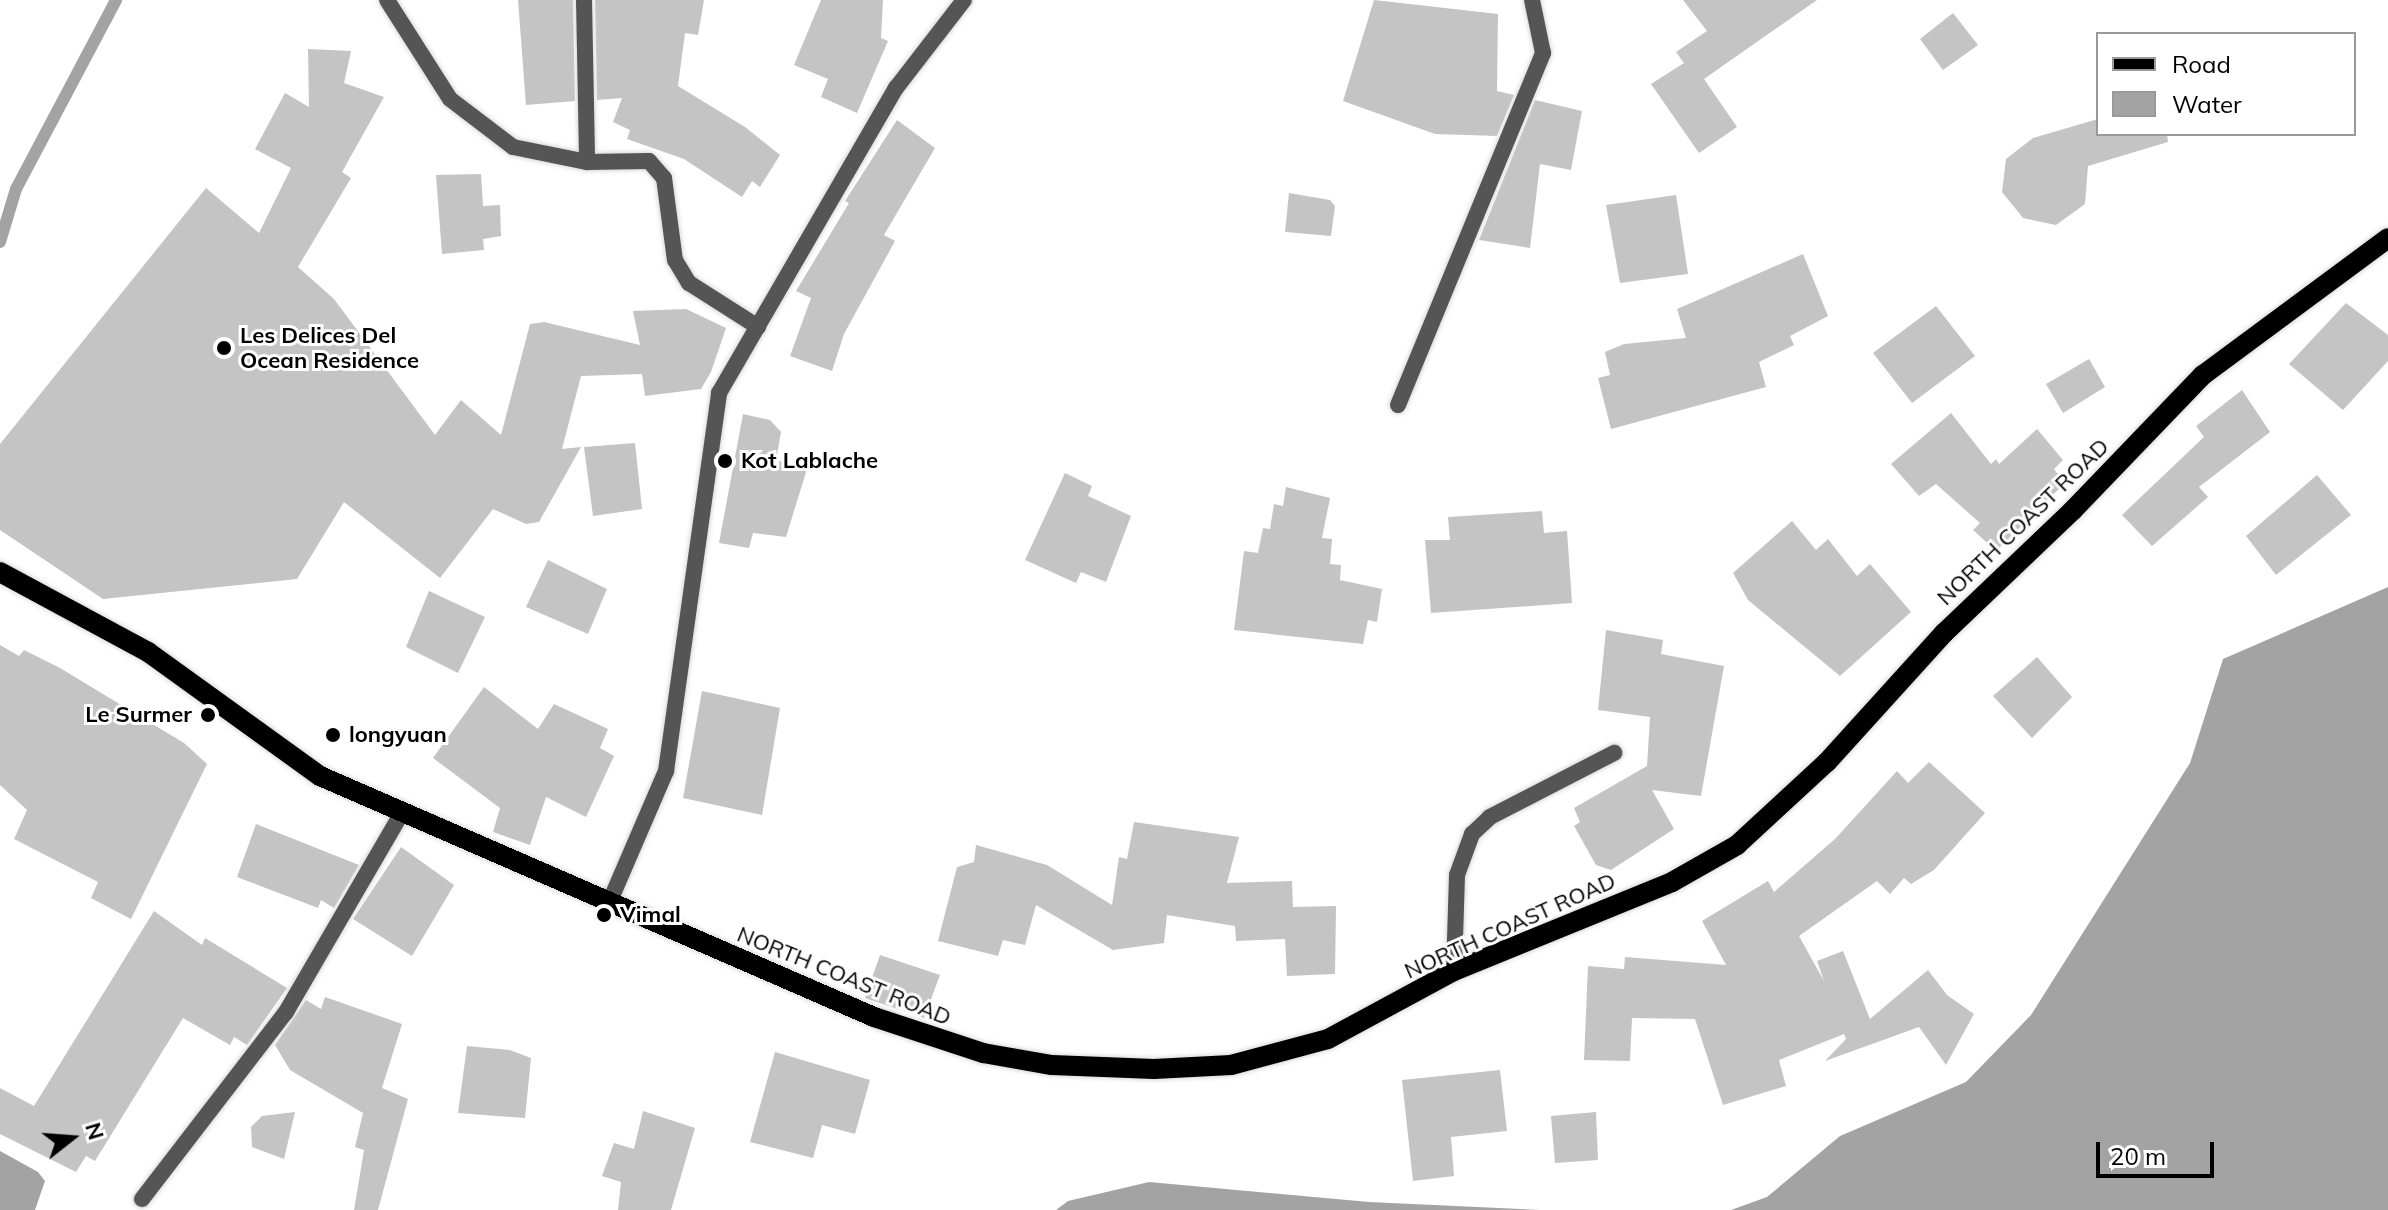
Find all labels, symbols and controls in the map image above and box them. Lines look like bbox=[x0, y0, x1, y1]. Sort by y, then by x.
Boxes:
legend bbox=[2096, 32, 2356, 136]
text: Road bbox=[2172, 49, 2231, 79]
text: Water bbox=[2172, 89, 2242, 119]
place label: Les Delices Del Ocean Residence bbox=[240, 322, 419, 374]
marker: Les Delices Del Ocean Residence bbox=[215, 339, 233, 357]
street label: NORTH COAST ROAD bbox=[1932, 433, 2114, 611]
place label: Kot Lablache bbox=[741, 448, 878, 474]
marker: Kot Lablache bbox=[716, 452, 734, 470]
place label: Le Surmer bbox=[85, 702, 192, 728]
marker: Le Surmer bbox=[199, 706, 217, 724]
place label: longyuan bbox=[349, 722, 447, 748]
marker: longyuan bbox=[324, 726, 342, 744]
street label: NORTH COAST ROAD bbox=[1400, 868, 1620, 984]
place label: Vimal bbox=[620, 902, 681, 928]
marker: Vimal bbox=[595, 906, 613, 924]
street label: NORTH COAST ROAD bbox=[733, 921, 955, 1031]
north arrow bbox=[32, 1098, 112, 1178]
text: N bbox=[79, 1119, 111, 1143]
scale bar bbox=[2100, 1126, 2218, 1176]
text: 20 m bbox=[2110, 1141, 2166, 1171]

